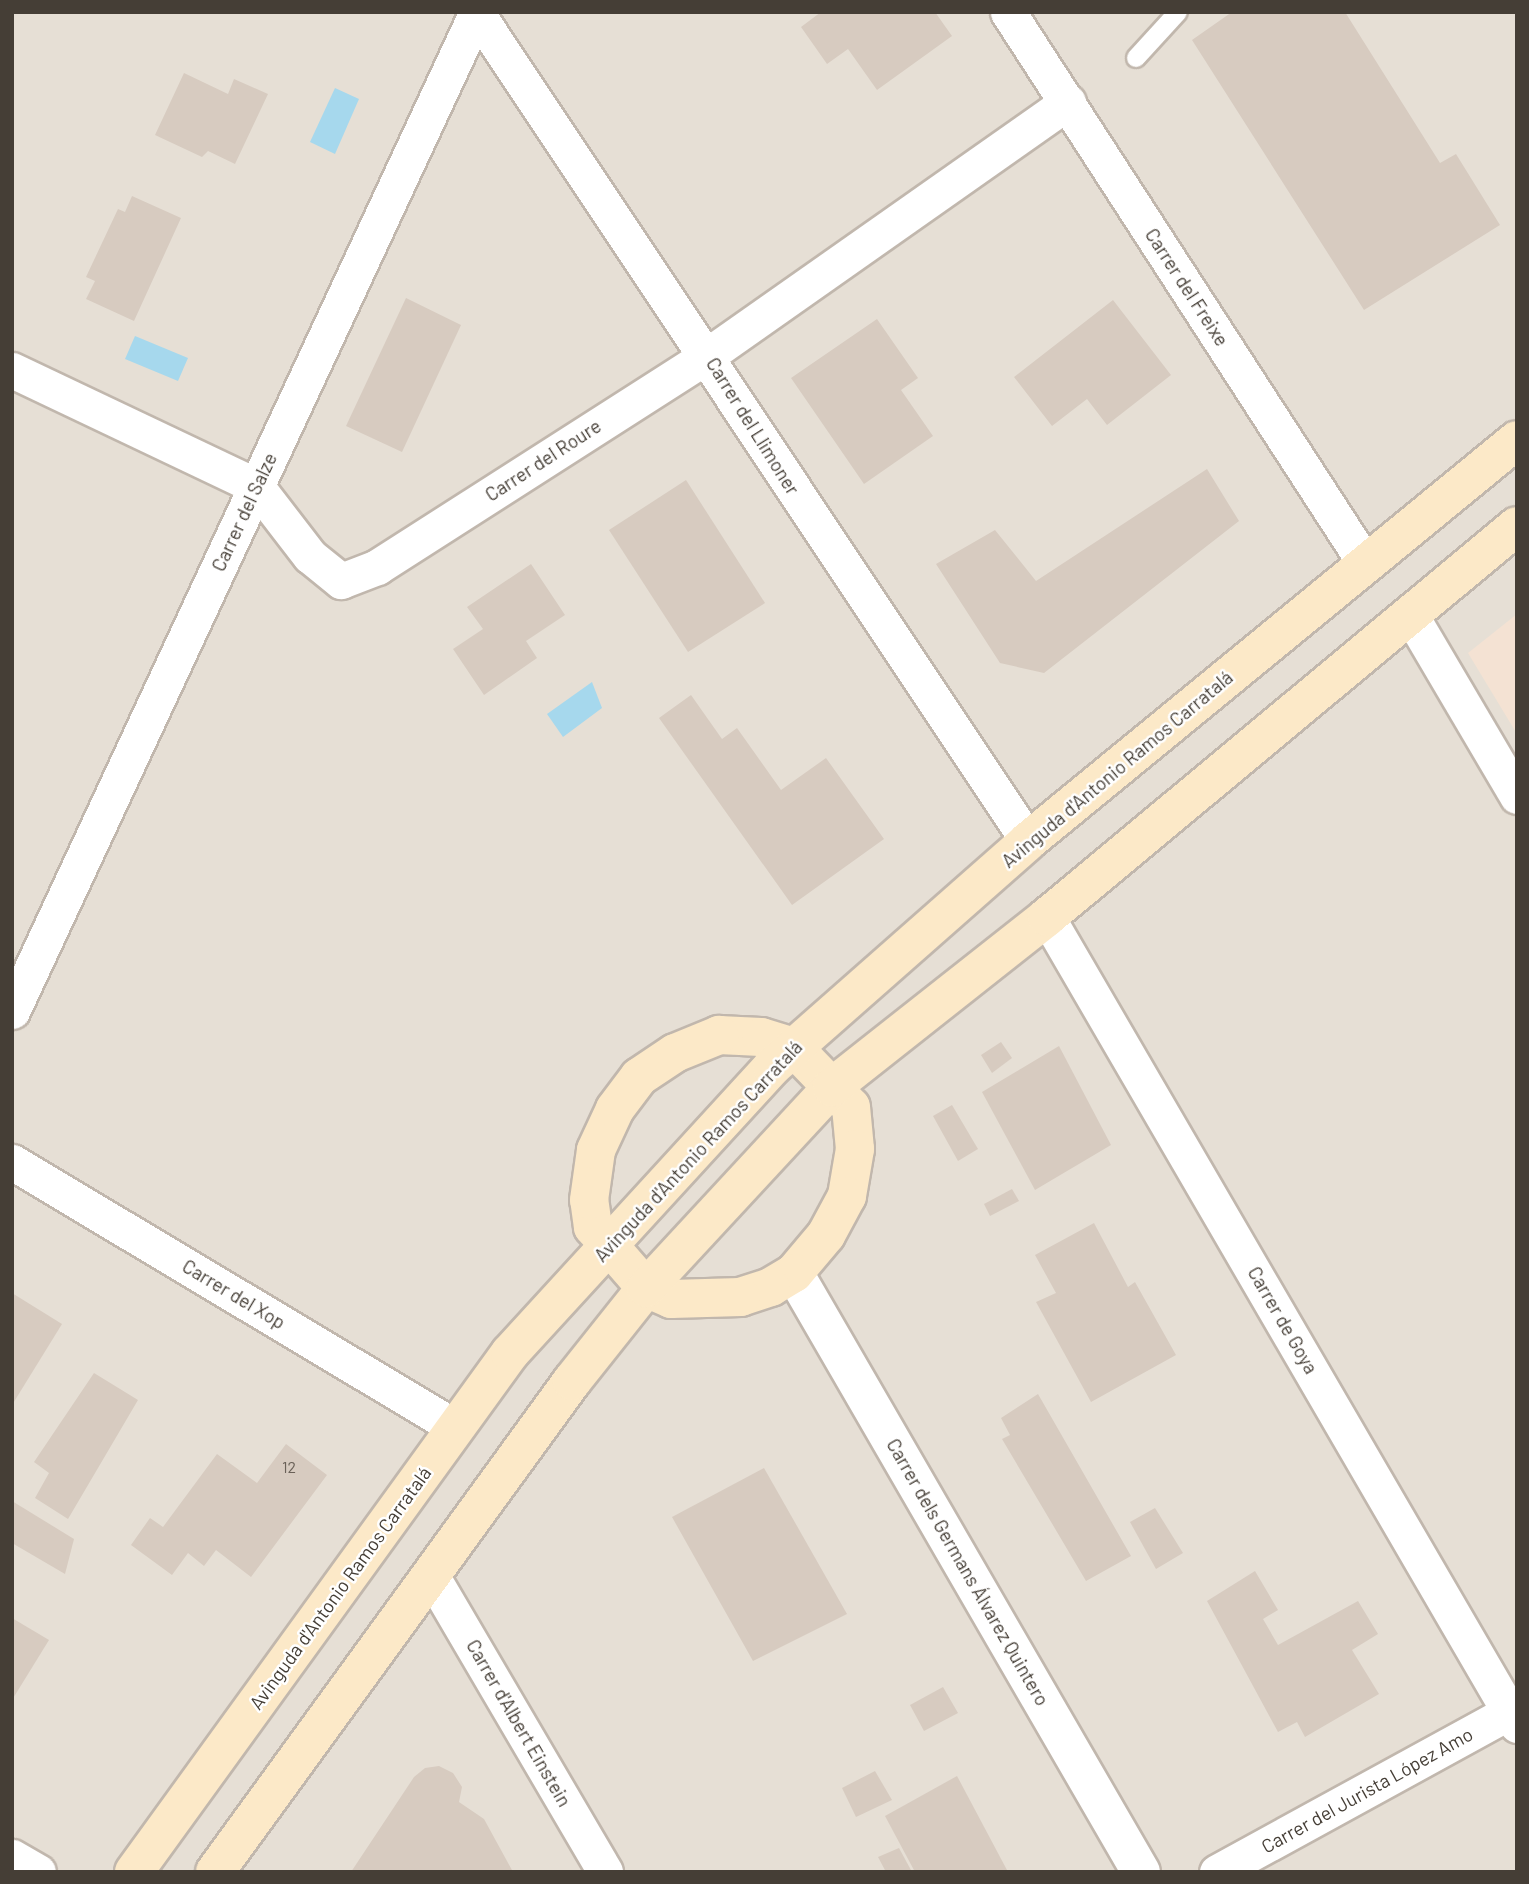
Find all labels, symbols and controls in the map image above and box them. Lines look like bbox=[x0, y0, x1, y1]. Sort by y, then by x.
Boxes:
street label: Carrer del Freixe bbox=[1141, 224, 1233, 350]
street label: Carrer del Llimoner bbox=[702, 353, 804, 499]
street label: Carrer del Roure bbox=[481, 414, 605, 506]
street label: Carrer del Salze bbox=[207, 449, 281, 575]
street label: Avinguda d'Antonio Ramos Carratalá bbox=[997, 666, 1237, 872]
street label: Avinguda d'Antonio Ramos Carratalá bbox=[589, 1036, 807, 1266]
street label: Carrer del Xop bbox=[178, 1254, 290, 1334]
street label: Carrer de Goya bbox=[1243, 1262, 1323, 1378]
street label: Carrer dels Germans Álvarez Quintero bbox=[882, 1434, 1054, 1710]
house number: 12 bbox=[282, 1457, 296, 1477]
street label: Avinguda d'Antonio Ramos Carratalá bbox=[244, 1462, 436, 1714]
street label: Carrer d'Albert Einstein bbox=[462, 1635, 576, 1811]
street label: Carrer del Jurista López Amo bbox=[1257, 1722, 1477, 1858]

